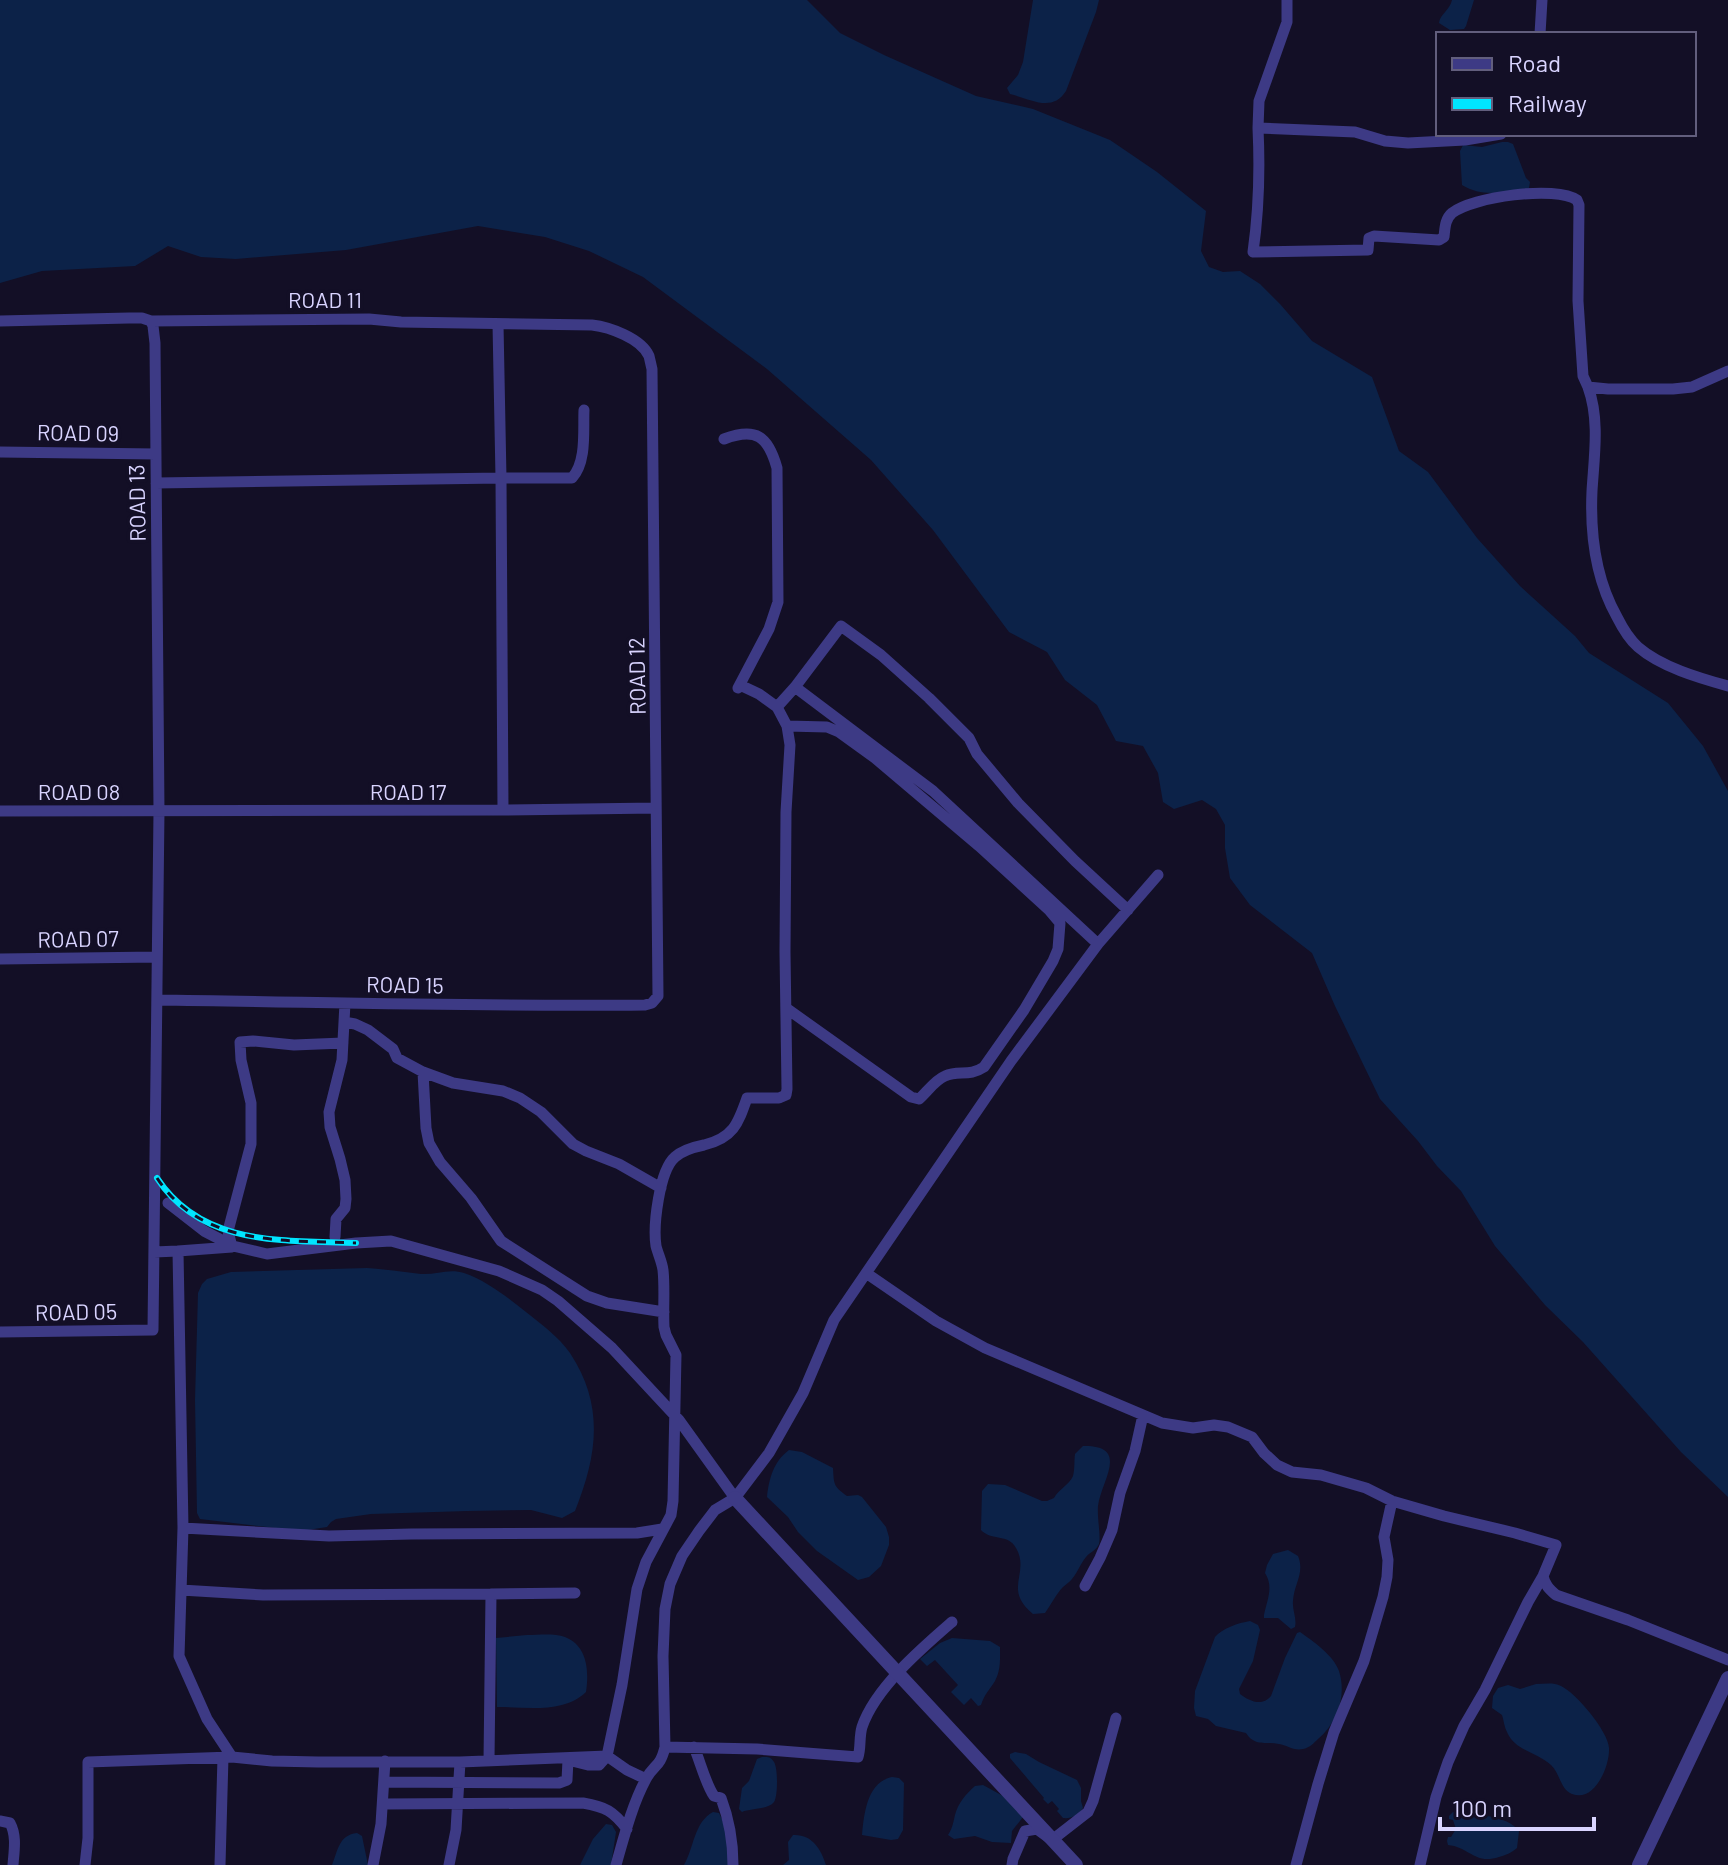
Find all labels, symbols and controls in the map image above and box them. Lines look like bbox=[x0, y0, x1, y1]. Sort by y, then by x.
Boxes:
legend bbox=[1436, 32, 1696, 136]
text: Road bbox=[1508, 48, 1561, 77]
text: Railway bbox=[1508, 88, 1587, 117]
street label: ROAD 11 bbox=[288, 286, 362, 312]
street label: ROAD 09 bbox=[37, 418, 119, 446]
street label: ROAD 13 bbox=[122, 464, 150, 542]
street label: ROAD 12 bbox=[622, 637, 650, 715]
street label: ROAD 08 bbox=[38, 778, 120, 804]
street label: ROAD 17 bbox=[370, 778, 446, 804]
street label: ROAD 07 bbox=[37, 924, 119, 952]
street label: ROAD 15 bbox=[366, 970, 444, 998]
street label: ROAD 05 bbox=[35, 1297, 117, 1325]
scale bar bbox=[1440, 1781, 1594, 1831]
text: 100 m bbox=[1452, 1793, 1512, 1822]

